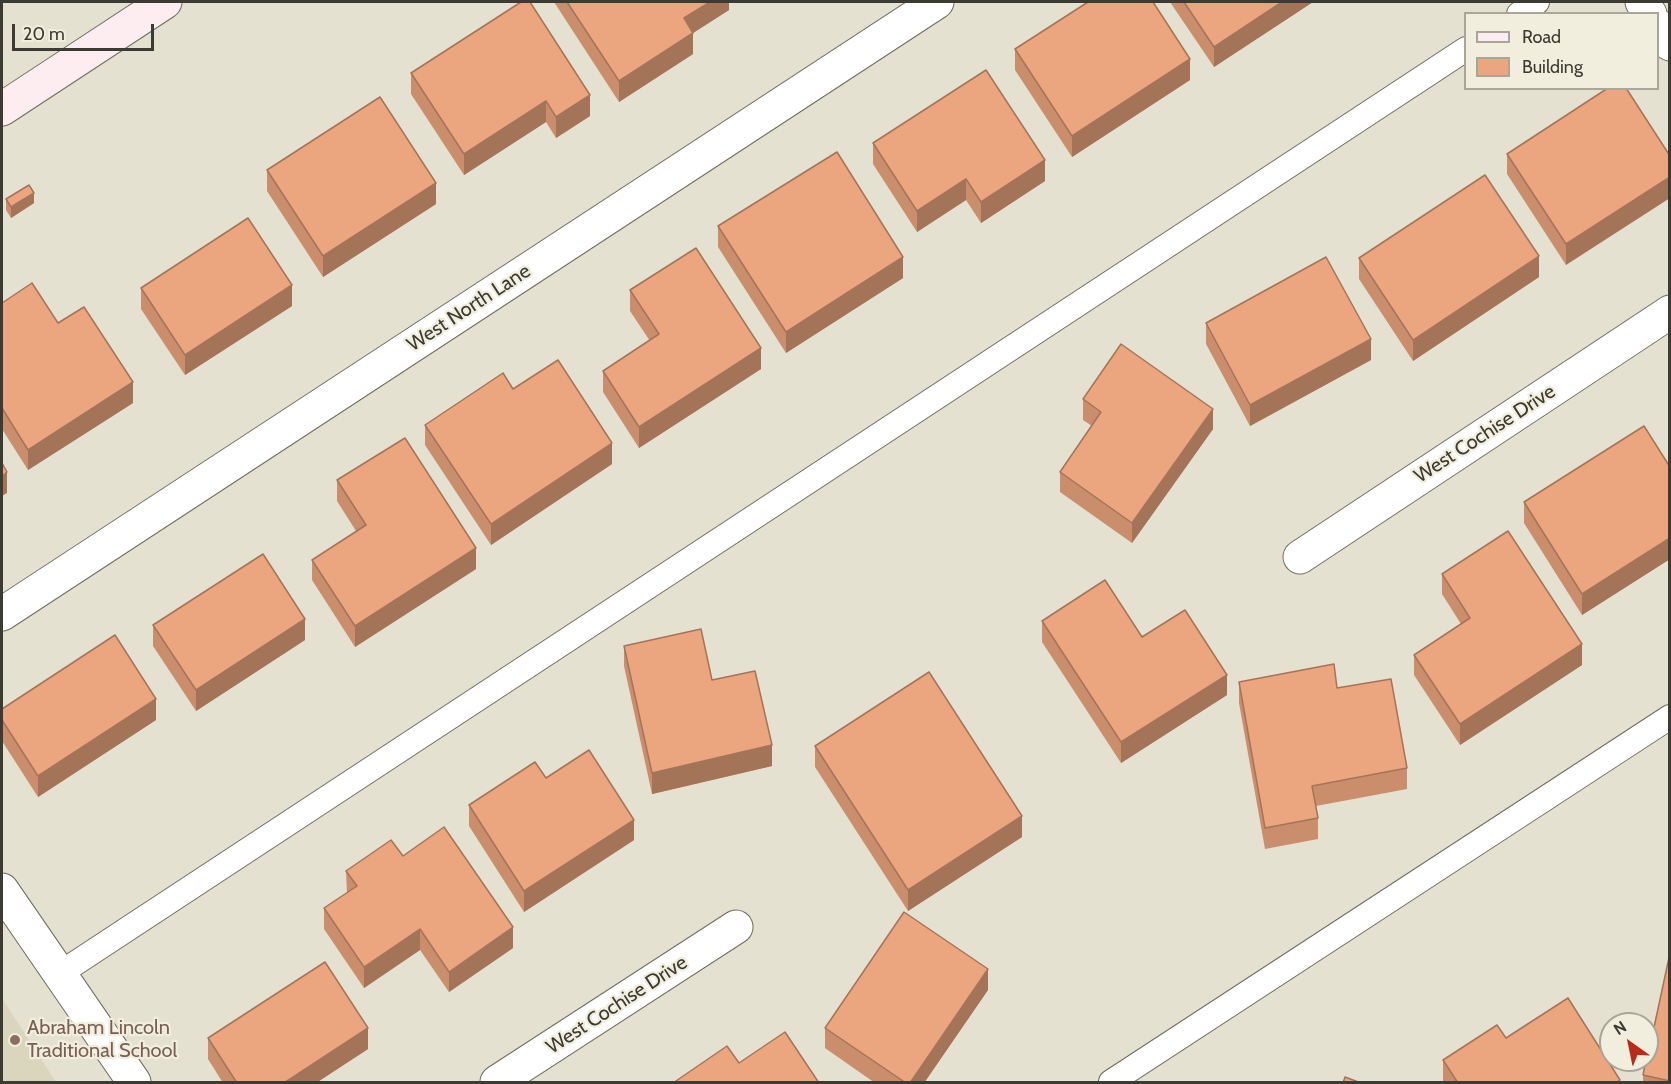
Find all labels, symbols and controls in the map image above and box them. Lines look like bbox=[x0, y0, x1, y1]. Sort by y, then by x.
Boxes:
scale bar bbox=[15, 12, 158, 50]
legend bbox=[1464, 12, 1659, 90]
text: 20 m bbox=[23, 23, 65, 45]
text: Road bbox=[1522, 26, 1561, 48]
text: Building bbox=[1522, 56, 1583, 78]
street label: West North Lane bbox=[403, 259, 535, 357]
street label: West Cochise Drive bbox=[1410, 380, 1560, 488]
street label: West Cochise Drive bbox=[542, 951, 692, 1059]
north arrow bbox=[1599, 1012, 1659, 1072]
place label: Abraham Lincoln Traditional School bbox=[27, 1016, 177, 1063]
text: N bbox=[1610, 1017, 1630, 1039]
marker: Abraham Lincoln Traditional School bbox=[8, 1033, 22, 1047]

